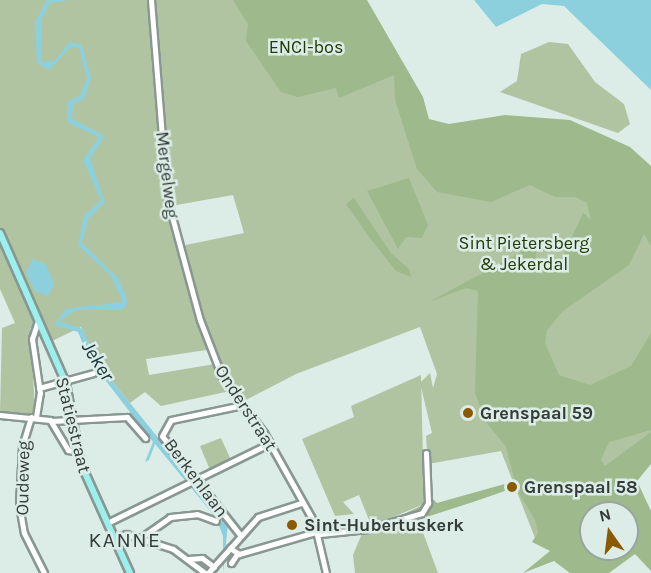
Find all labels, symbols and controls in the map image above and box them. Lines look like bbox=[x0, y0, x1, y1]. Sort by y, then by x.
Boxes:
park label: ENCI-bos bbox=[269, 36, 343, 58]
street label: Mergelweg bbox=[151, 130, 183, 220]
park label: Sint Pietersberg & Jekerdal bbox=[459, 233, 589, 276]
water label: Jeker bbox=[76, 336, 120, 386]
street label: Onderstraat bbox=[210, 361, 282, 455]
street label: Statiestraat bbox=[51, 375, 95, 475]
place label: Grenspaal 59 bbox=[480, 402, 593, 424]
marker: Grenspaal 59 bbox=[461, 406, 475, 420]
street label: Berkenlaan bbox=[159, 434, 233, 522]
street label: Oudeweg bbox=[12, 440, 34, 516]
place label: Grenspaal 58 bbox=[524, 476, 638, 498]
marker: Grenspaal 58 bbox=[505, 480, 519, 494]
north arrow bbox=[579, 501, 639, 561]
text: N bbox=[597, 504, 613, 526]
place label: Sint-Hubertuskerk bbox=[304, 514, 464, 536]
marker: Sint-Hubertuskerk bbox=[285, 518, 299, 532]
district label: KANNE bbox=[89, 527, 161, 553]

